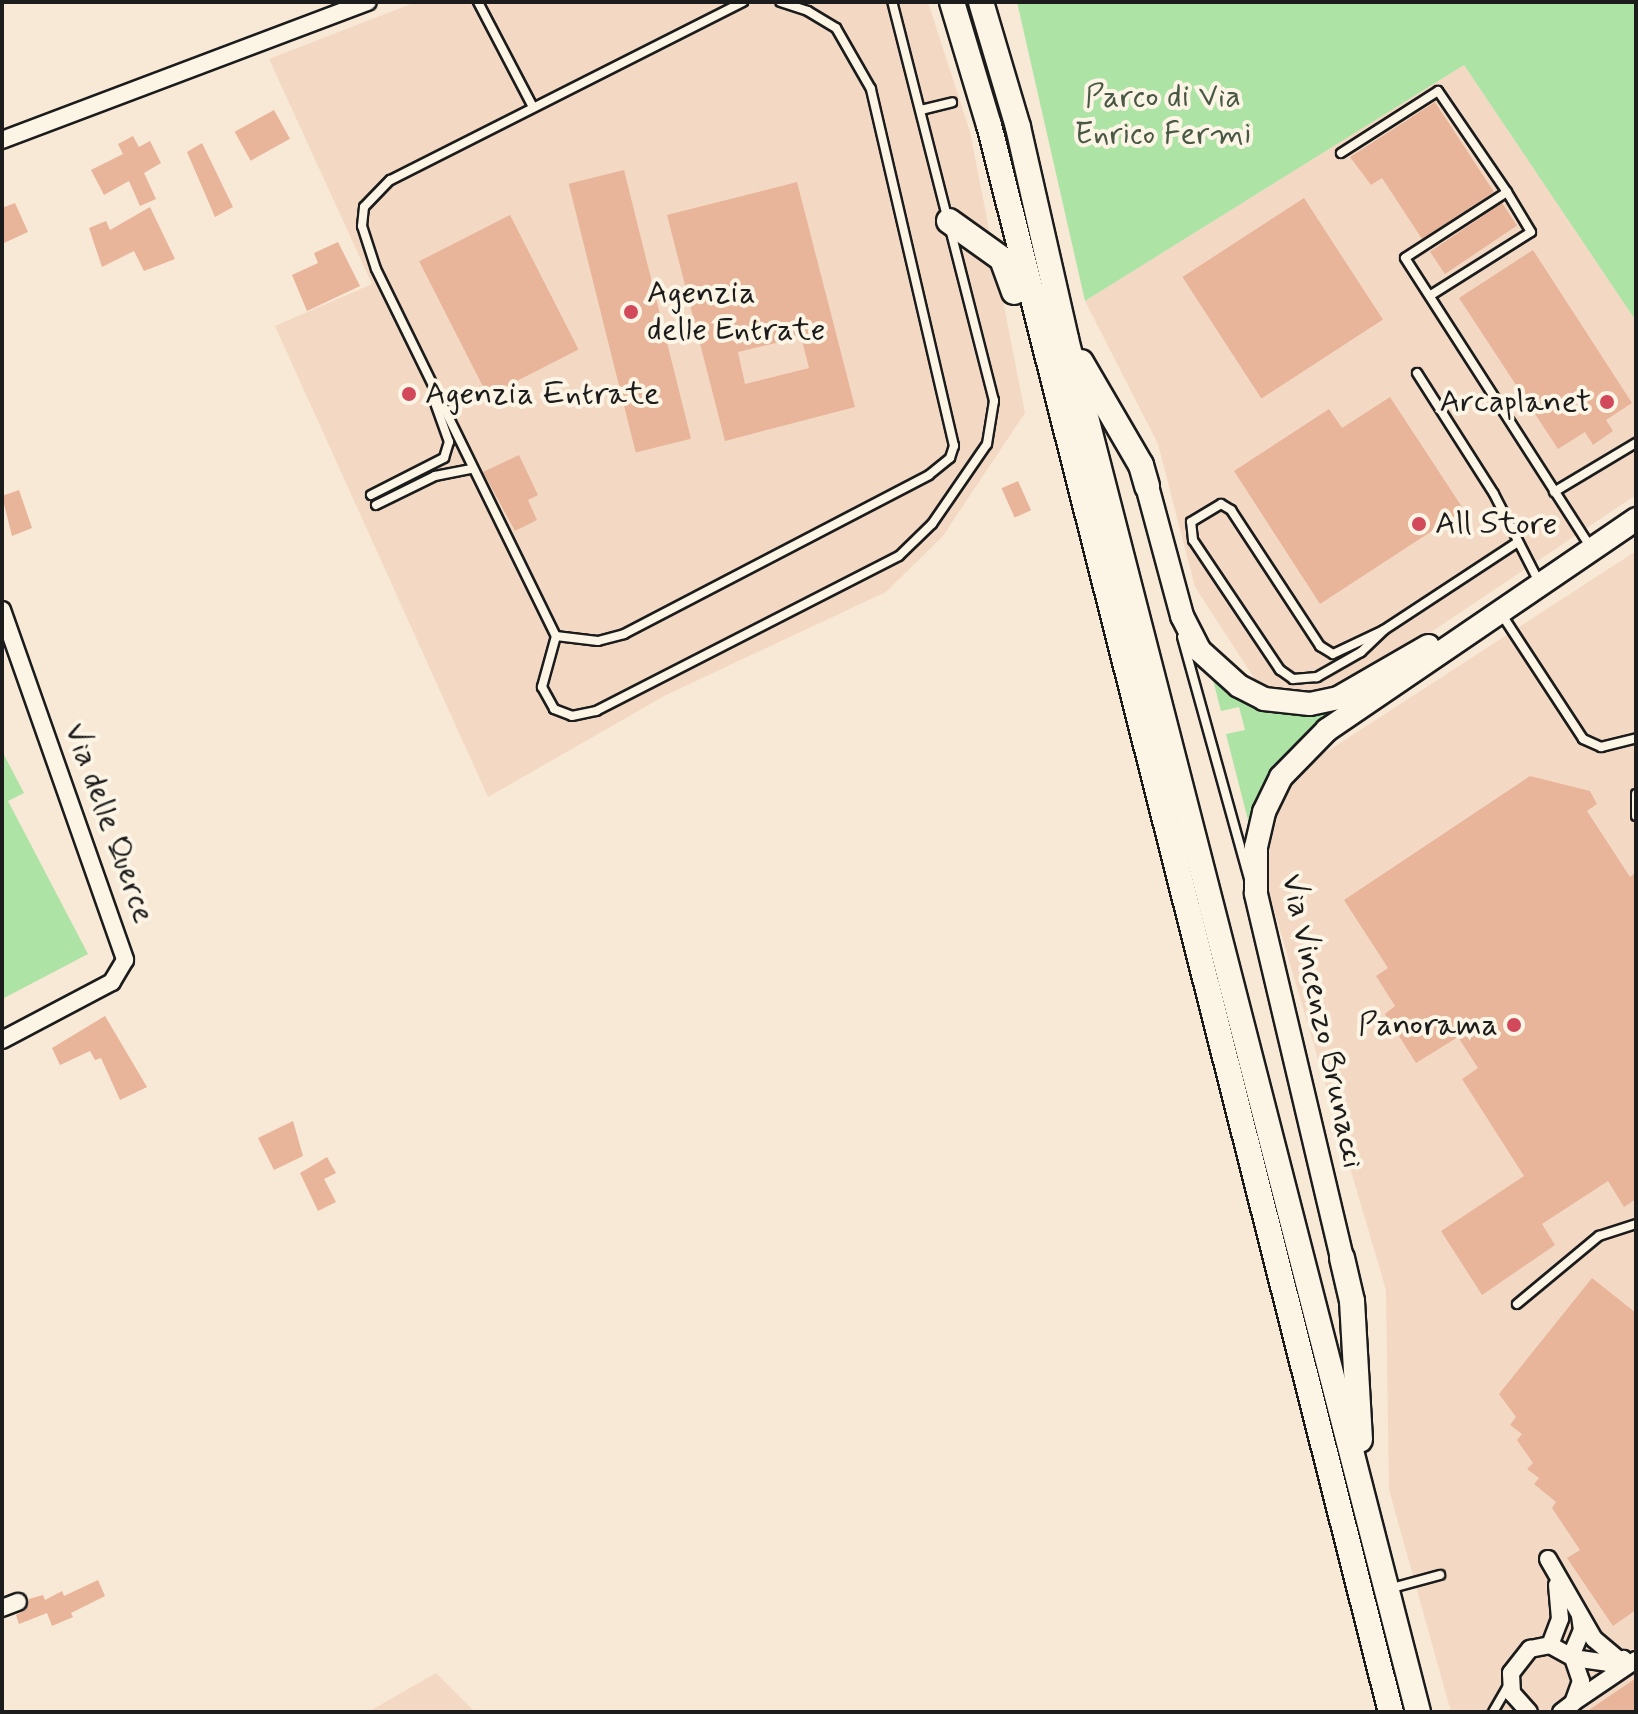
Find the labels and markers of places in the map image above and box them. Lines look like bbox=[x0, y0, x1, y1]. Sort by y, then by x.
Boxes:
place label: Agenzia delle Entrate bbox=[647, 275, 824, 350]
marker: Agenzia delle Entrate bbox=[622, 303, 640, 321]
place label: Agenzia Entrate bbox=[425, 375, 651, 413]
place label: Arcaplanet bbox=[1440, 383, 1591, 421]
marker: Agenzia Entrate bbox=[400, 385, 418, 403]
marker: Arcaplanet bbox=[1598, 393, 1616, 411]
place label: All Store bbox=[1435, 505, 1552, 543]
marker: All Store bbox=[1410, 515, 1428, 533]
place label: Panorama bbox=[1358, 1006, 1498, 1044]
marker: Panorama bbox=[1505, 1016, 1523, 1034]

